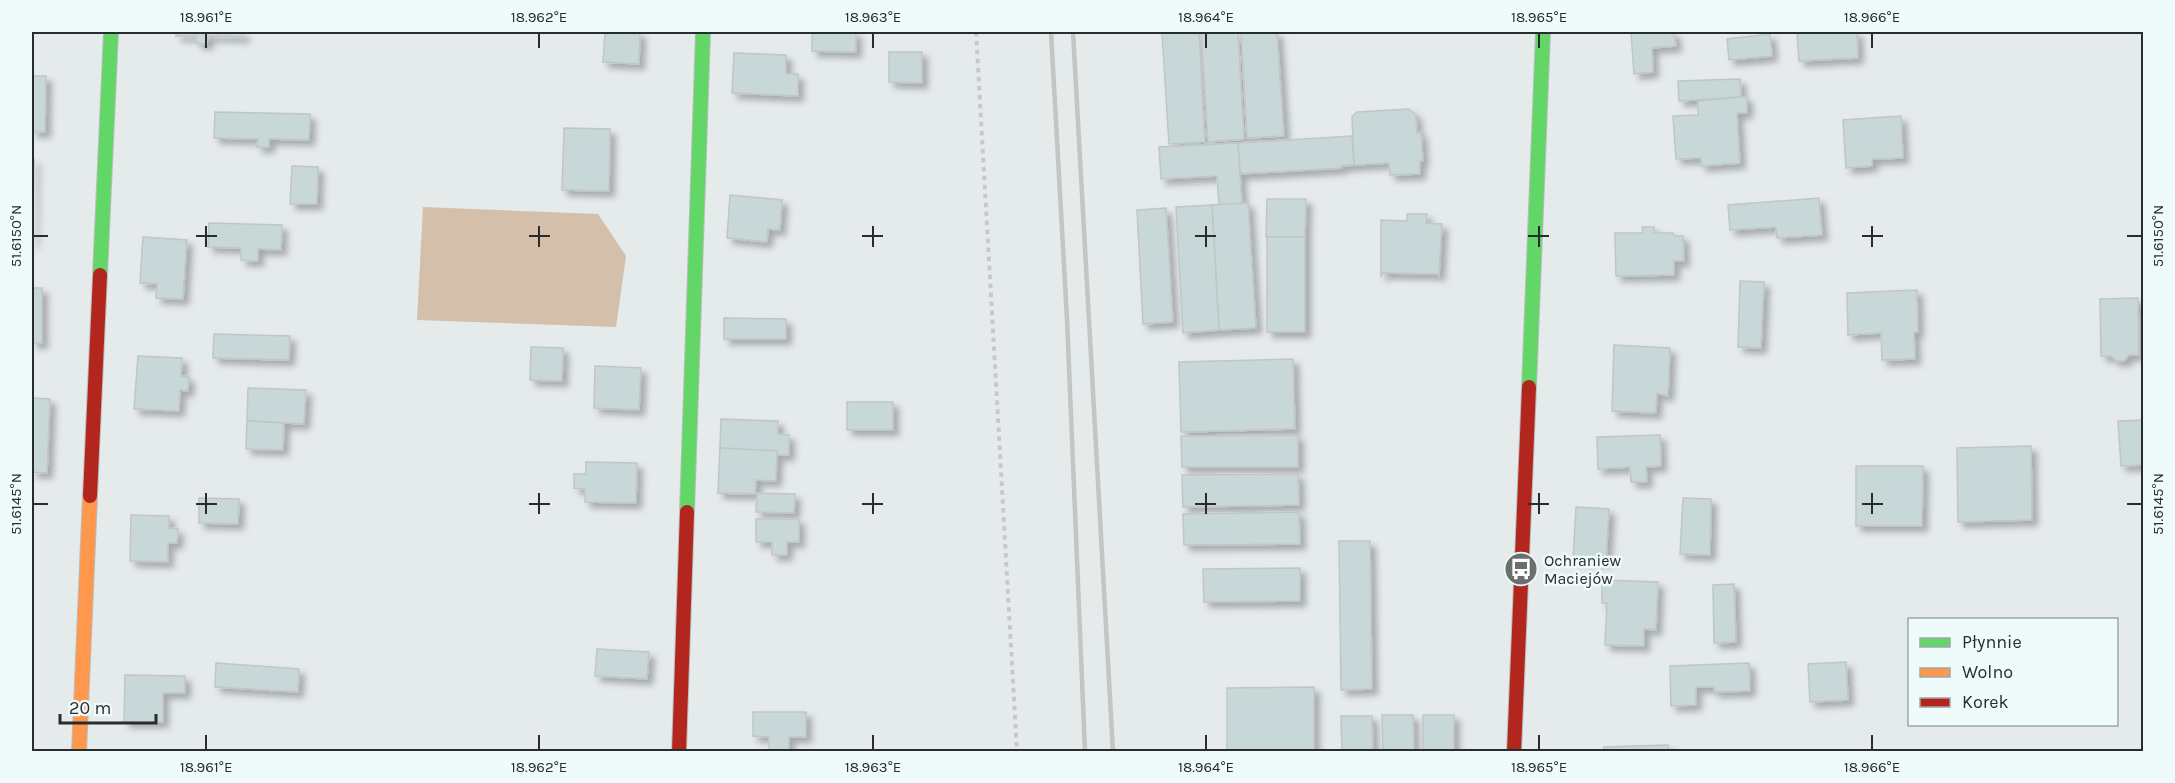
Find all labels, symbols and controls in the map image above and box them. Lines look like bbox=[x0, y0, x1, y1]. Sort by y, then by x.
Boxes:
text: 18.961°E bbox=[180, 8, 232, 26]
text: 18.962°E bbox=[511, 8, 567, 26]
text: 18.963°E bbox=[845, 8, 901, 26]
text: 18.964°E bbox=[1178, 8, 1234, 26]
text: 18.965°E bbox=[1511, 8, 1567, 26]
text: 18.966°E bbox=[1844, 8, 1900, 26]
text: 51.6150°N bbox=[7, 205, 25, 267]
text: 51.6150°N bbox=[2149, 205, 2167, 267]
text: 51.6145°N bbox=[7, 473, 25, 535]
text: 51.6145°N bbox=[2149, 473, 2167, 535]
bus stop icon: Ochraniew Maciejów bbox=[1503, 551, 1539, 587]
place label: Ochraniew Maciejów bbox=[1544, 551, 1621, 588]
legend bbox=[1908, 618, 2118, 726]
text: Płynnie bbox=[1962, 631, 2022, 653]
text: Wolno bbox=[1962, 661, 2013, 683]
scale bar bbox=[60, 687, 156, 725]
text: Korek bbox=[1962, 691, 2009, 713]
text: 20 m bbox=[69, 697, 111, 719]
text: 18.961°E bbox=[180, 758, 232, 776]
text: 18.962°E bbox=[511, 758, 567, 776]
text: 18.963°E bbox=[845, 758, 901, 776]
text: 18.964°E bbox=[1178, 758, 1234, 776]
text: 18.965°E bbox=[1511, 758, 1567, 776]
text: 18.966°E bbox=[1844, 758, 1900, 776]

